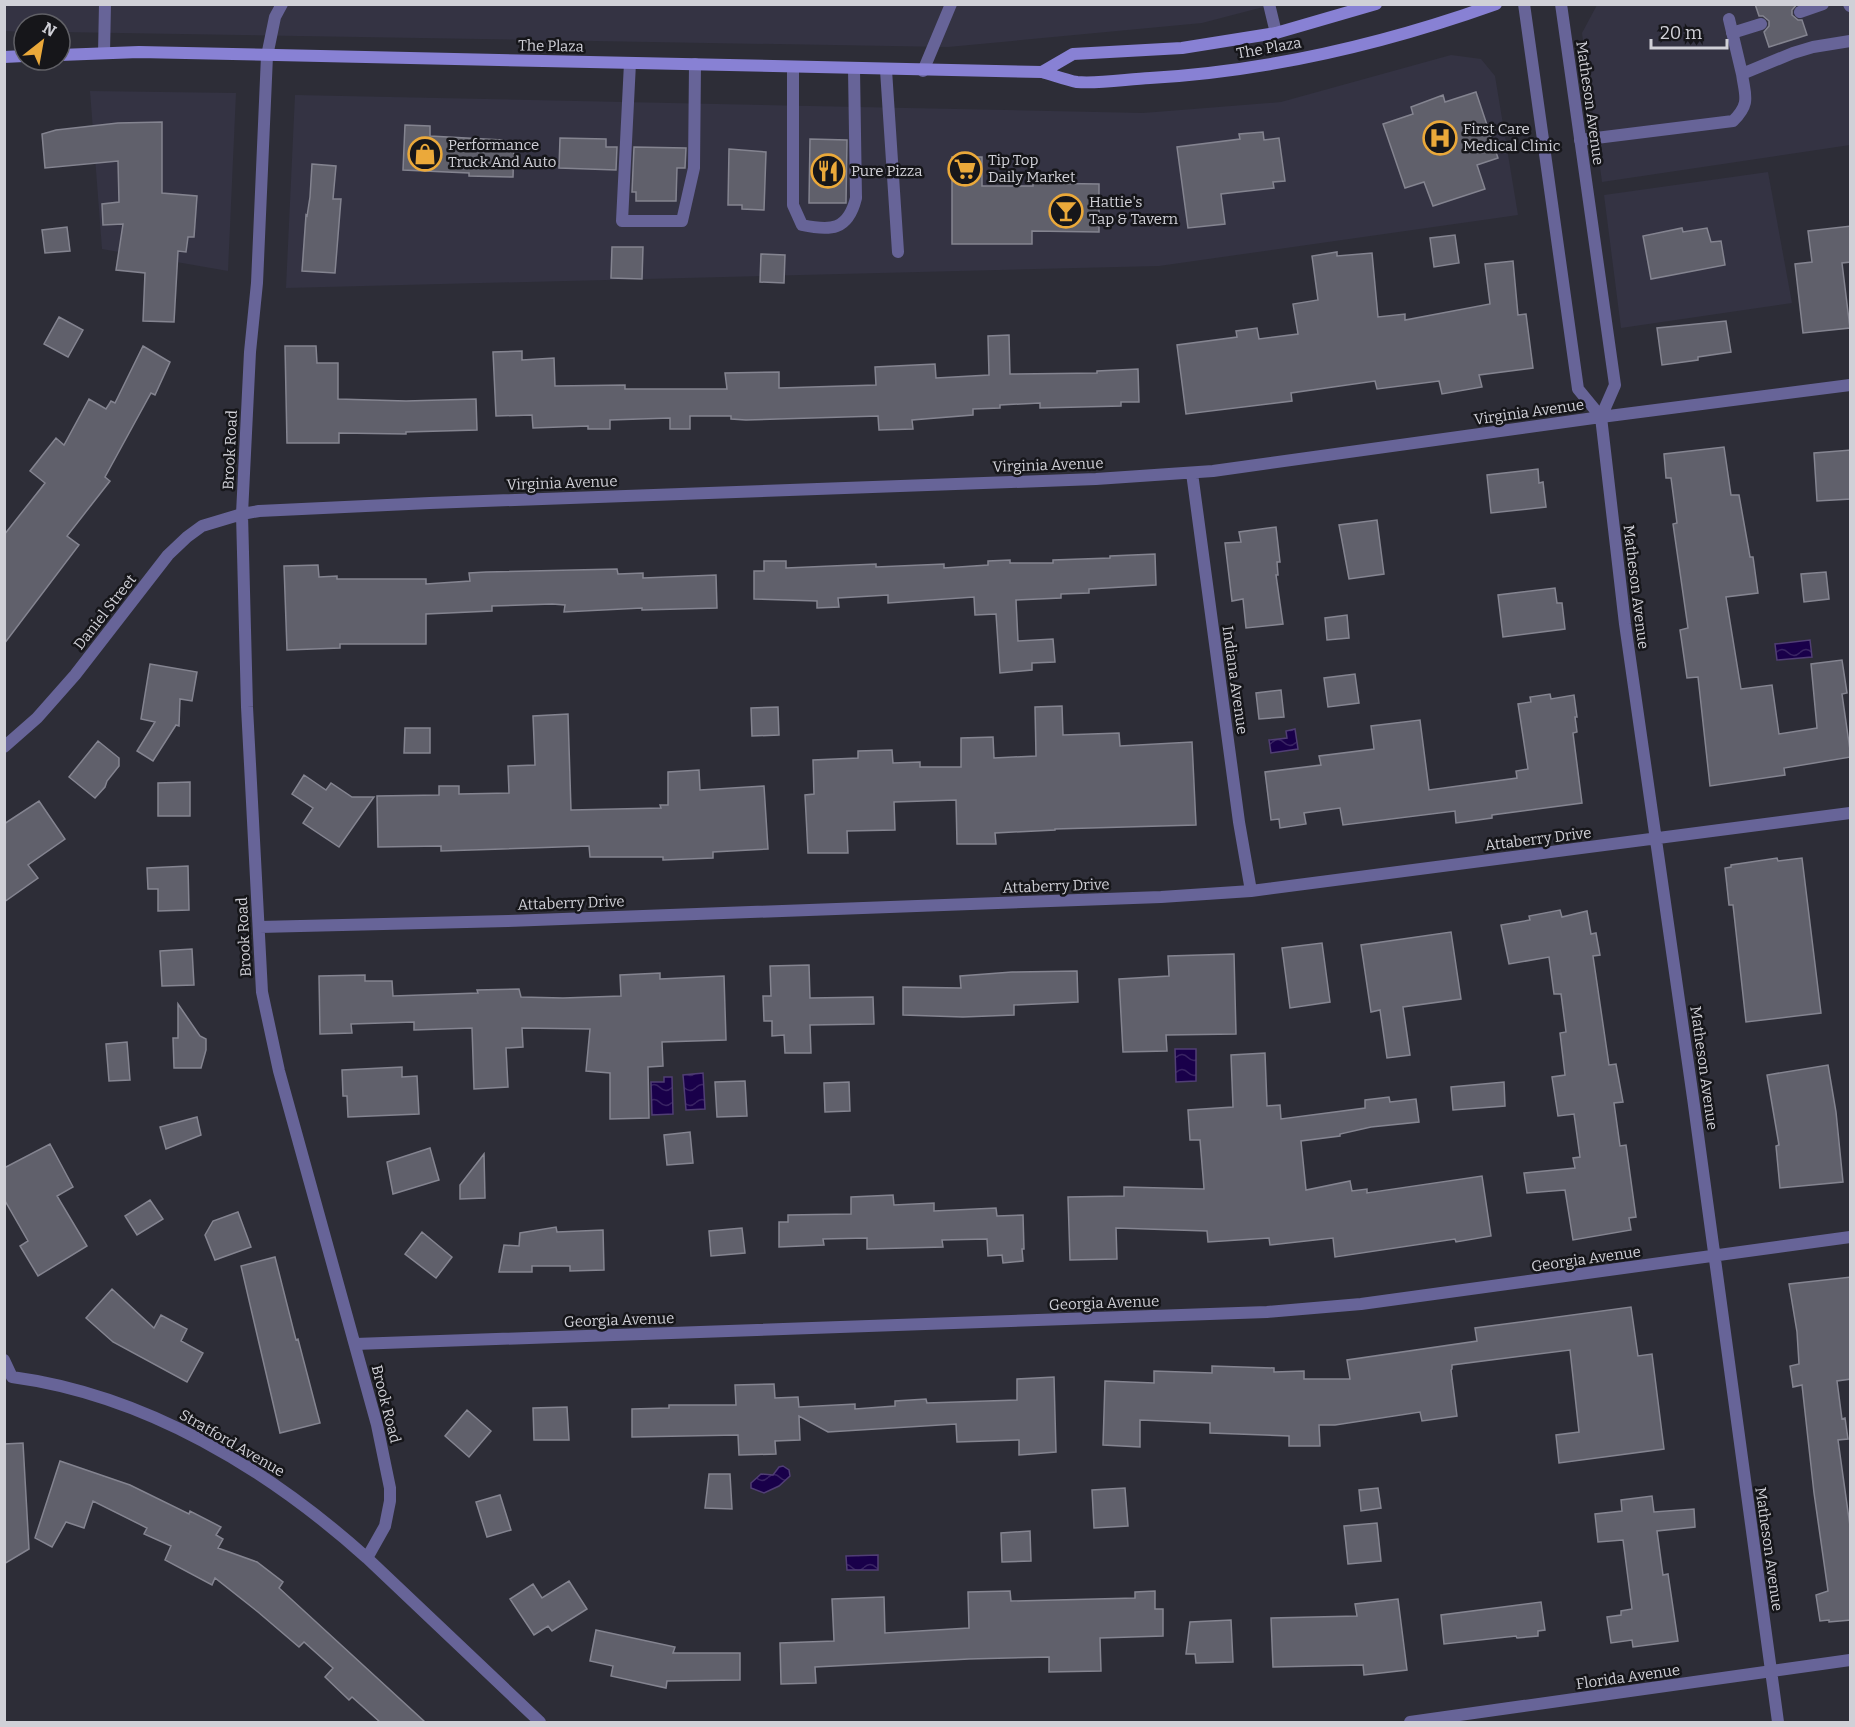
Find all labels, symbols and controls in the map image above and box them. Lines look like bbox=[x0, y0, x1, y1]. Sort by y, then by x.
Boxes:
north arrow bbox=[12, 12, 72, 72]
scale bar bbox=[1651, 12, 1728, 50]
text: N bbox=[39, 18, 60, 41]
text: 20 m bbox=[1660, 22, 1702, 44]
street label: The Plaza bbox=[1235, 33, 1303, 63]
street label: The Plaza bbox=[518, 36, 584, 56]
street label: Matheson Avenue bbox=[1572, 40, 1608, 166]
hospital icon: First Care Medical Clinic bbox=[1422, 120, 1458, 156]
place label: First Care Medical Clinic bbox=[1463, 120, 1561, 155]
shop icon: Performance Truck And Auto bbox=[407, 136, 443, 172]
place label: Performance Truck And Auto bbox=[448, 136, 556, 171]
supermarket icon: Tip Top Daily Market bbox=[947, 151, 983, 187]
place label: Tip Top Daily Market bbox=[988, 151, 1076, 186]
restaurant icon: Pure Pizza bbox=[810, 153, 846, 189]
place label: Pure Pizza bbox=[851, 162, 922, 180]
bar icon: Hattie's Tap & Tavern bbox=[1048, 193, 1084, 229]
place label: Hattie's Tap & Tavern bbox=[1089, 193, 1178, 228]
street label: Virginia Avenue bbox=[1473, 395, 1585, 429]
street label: Brook Road bbox=[219, 410, 241, 490]
street label: Virginia Avenue bbox=[992, 454, 1104, 476]
street label: Virginia Avenue bbox=[506, 472, 618, 494]
street label: Matheson Avenue bbox=[1619, 524, 1653, 650]
street label: Daniel Street bbox=[70, 570, 140, 653]
street label: Indiana Avenue bbox=[1218, 624, 1252, 736]
street label: Attaberry Drive bbox=[1484, 824, 1592, 854]
street label: Attaberry Drive bbox=[1002, 875, 1110, 897]
street label: Attaberry Drive bbox=[517, 892, 625, 914]
street label: Brook Road bbox=[233, 897, 255, 977]
street label: Matheson Avenue bbox=[1686, 1005, 1722, 1131]
street label: Georgia Avenue bbox=[1530, 1242, 1642, 1276]
street label: Georgia Avenue bbox=[1048, 1292, 1160, 1314]
street label: Georgia Avenue bbox=[563, 1309, 675, 1331]
street label: Brook Road bbox=[368, 1363, 404, 1445]
street label: Stratford Avenue bbox=[176, 1406, 288, 1480]
street label: Matheson Avenue bbox=[1751, 1486, 1787, 1612]
street label: Florida Avenue bbox=[1575, 1661, 1681, 1693]

